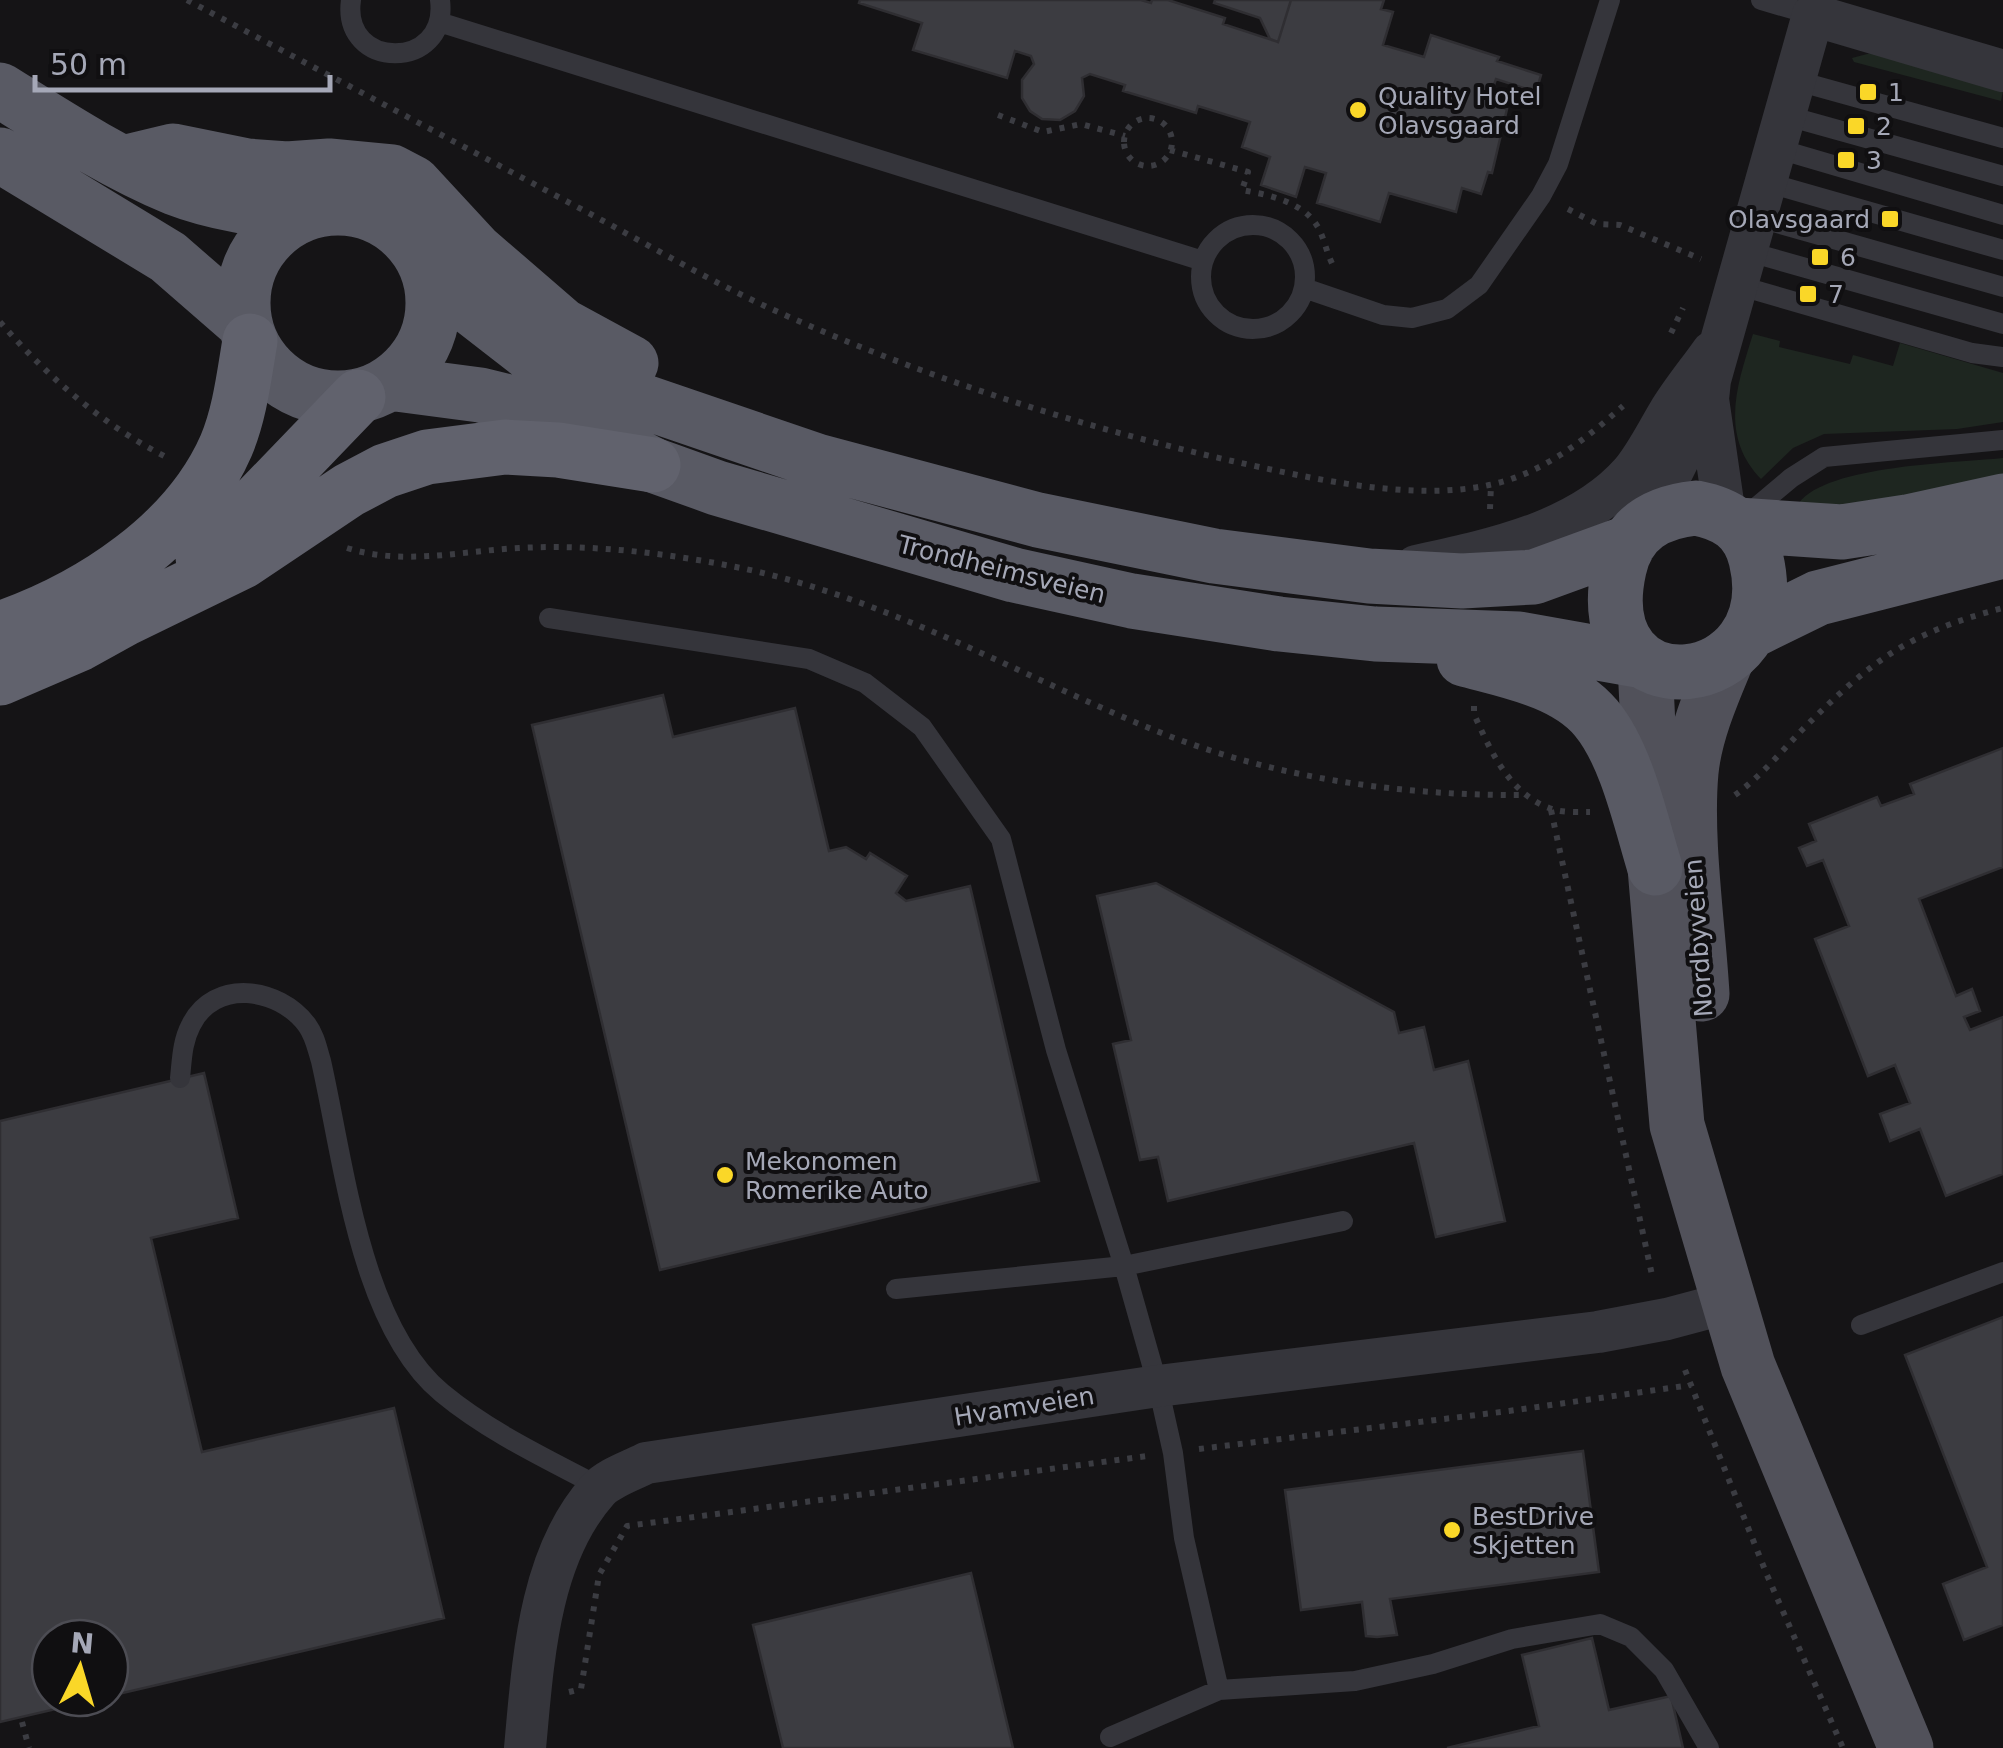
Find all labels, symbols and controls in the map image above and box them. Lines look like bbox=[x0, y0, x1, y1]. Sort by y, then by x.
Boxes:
scale bar bbox=[35, 30, 330, 92]
text: 50 m bbox=[50, 47, 127, 82]
place label: 1 bbox=[1888, 78, 1904, 107]
marker: 1 bbox=[1857, 81, 1879, 103]
place label: Quality Hotel Olavsgaard bbox=[1378, 82, 1542, 140]
marker: Quality Hotel Olavsgaard bbox=[1347, 99, 1369, 121]
place label: 2 bbox=[1876, 112, 1892, 141]
marker: 2 bbox=[1845, 115, 1867, 137]
place label: 3 bbox=[1866, 146, 1882, 175]
marker: 3 bbox=[1835, 149, 1857, 171]
place label: Olavsgaard bbox=[1728, 205, 1870, 234]
marker: Olavsgaard bbox=[1879, 208, 1901, 230]
place label: 6 bbox=[1840, 243, 1856, 272]
marker: 6 bbox=[1809, 246, 1831, 268]
place label: 7 bbox=[1828, 280, 1844, 309]
marker: 7 bbox=[1797, 283, 1819, 305]
street label: Trondheimsveien bbox=[894, 530, 1108, 609]
street label: Nordbyveien bbox=[1678, 858, 1718, 1018]
place label: Mekonomen Romerike Auto bbox=[745, 1147, 928, 1205]
marker: Mekonomen Romerike Auto bbox=[714, 1164, 736, 1186]
street label: Hvamveien bbox=[952, 1381, 1096, 1432]
place label: BestDrive Skjetten bbox=[1472, 1502, 1594, 1560]
marker: BestDrive Skjetten bbox=[1441, 1519, 1463, 1541]
north arrow bbox=[30, 1618, 130, 1718]
text: N bbox=[69, 1626, 95, 1661]

